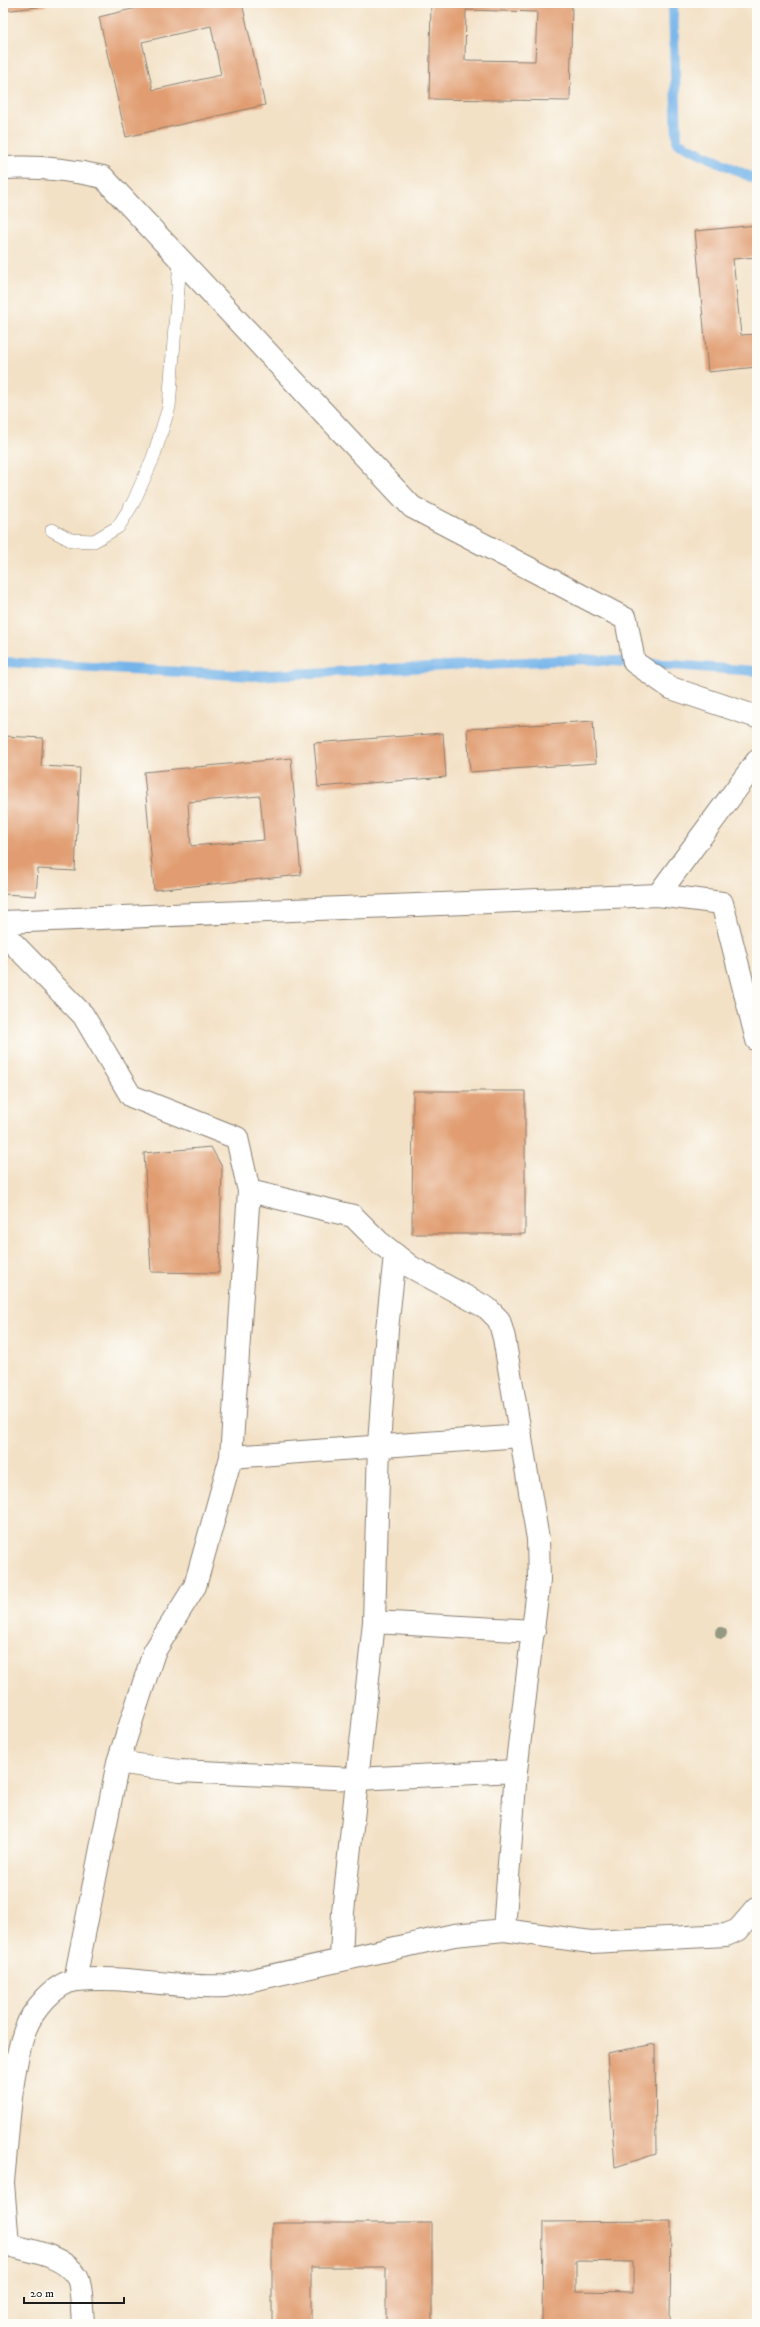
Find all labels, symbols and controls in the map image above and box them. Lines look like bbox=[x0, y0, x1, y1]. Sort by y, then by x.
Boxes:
scale bar bbox=[24, 2279, 124, 2305]
text: 20 m bbox=[30, 2286, 54, 2301]

